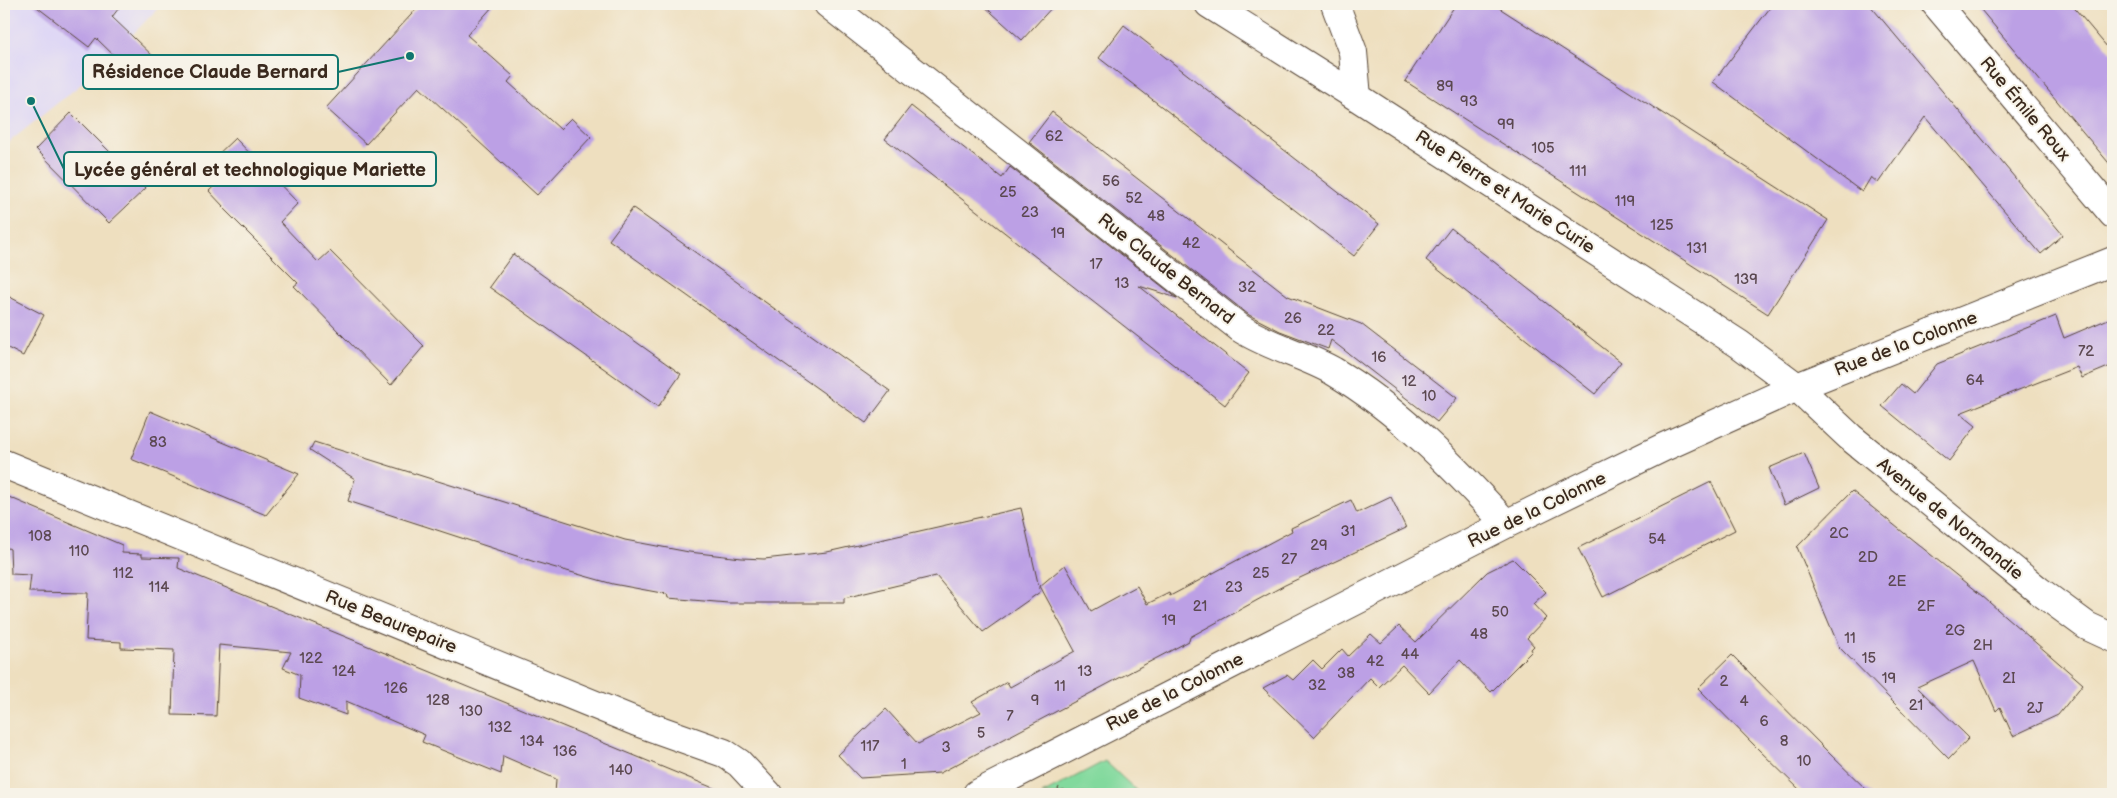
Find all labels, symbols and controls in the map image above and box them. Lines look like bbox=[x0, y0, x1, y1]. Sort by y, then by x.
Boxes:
street label: Rue Émile Roux bbox=[1975, 51, 2077, 166]
callout: Résidence Claude Bernard bbox=[83, 55, 338, 89]
text: Résidence Claude Bernard bbox=[92, 61, 328, 84]
house number: 89 bbox=[1436, 77, 1454, 96]
house number: 93 bbox=[1460, 92, 1478, 111]
house number: 99 bbox=[1497, 115, 1515, 134]
street label: Rue Pierre et Marie Curie bbox=[1411, 126, 1599, 258]
house number: 62 bbox=[1045, 127, 1063, 146]
house number: 105 bbox=[1531, 139, 1555, 158]
callout: Lycée général et technologique Mariette bbox=[64, 152, 436, 186]
text: Lycée général et technologique Mariette bbox=[74, 159, 426, 182]
house number: 111 bbox=[1569, 162, 1587, 181]
house number: 56 bbox=[1102, 172, 1120, 191]
house number: 25 bbox=[999, 183, 1017, 202]
house number: 52 bbox=[1125, 189, 1143, 208]
house number: 119 bbox=[1615, 192, 1635, 211]
house number: 23 bbox=[1021, 203, 1039, 222]
house number: 48 bbox=[1147, 207, 1165, 226]
street label: Rue Claude Bernard bbox=[1094, 209, 1238, 329]
house number: 125 bbox=[1650, 216, 1674, 235]
house number: 19 bbox=[1051, 224, 1065, 243]
house number: 42 bbox=[1182, 234, 1200, 253]
house number: 131 bbox=[1687, 239, 1707, 258]
house number: 17 bbox=[1089, 255, 1103, 274]
house number: 139 bbox=[1734, 270, 1758, 289]
house number: 13 bbox=[1114, 274, 1130, 293]
house number: 32 bbox=[1238, 278, 1256, 297]
street label: Rue de la Colonne bbox=[1832, 307, 1981, 381]
house number: 26 bbox=[1284, 309, 1302, 328]
house number: 22 bbox=[1317, 321, 1335, 340]
house number: 72 bbox=[2078, 342, 2094, 361]
house number: 16 bbox=[1372, 348, 1386, 367]
house number: 64 bbox=[1966, 371, 1984, 390]
house number: 12 bbox=[1402, 372, 1416, 391]
house number: 10 bbox=[1422, 387, 1436, 406]
house number: 83 bbox=[149, 433, 167, 452]
street label: Avenue de Normandie bbox=[1873, 454, 2027, 585]
street label: Rue de la Colonne bbox=[1464, 467, 1610, 553]
house number: 31 bbox=[1340, 522, 1356, 541]
house number: 2C bbox=[1829, 524, 1849, 543]
house number: 108 bbox=[28, 527, 52, 546]
house number: 54 bbox=[1648, 530, 1666, 549]
house number: 29 bbox=[1310, 536, 1328, 555]
house number: 110 bbox=[69, 542, 89, 561]
house number: 2D bbox=[1858, 548, 1878, 567]
house number: 27 bbox=[1281, 550, 1298, 569]
house number: 112 bbox=[113, 564, 133, 583]
house number: 25 bbox=[1252, 564, 1270, 583]
house number: 2E bbox=[1888, 572, 1906, 591]
house number: 114 bbox=[149, 578, 169, 597]
house number: 23 bbox=[1225, 578, 1243, 597]
street label: Rue Beaurepaire bbox=[322, 586, 460, 658]
house number: 21 bbox=[1193, 597, 1207, 616]
house number: 2F bbox=[1917, 597, 1935, 616]
house number: 50 bbox=[1491, 603, 1509, 622]
house number: 19 bbox=[1162, 611, 1176, 630]
house number: 2G bbox=[1945, 621, 1965, 640]
house number: 48 bbox=[1470, 625, 1488, 644]
house number: 11 bbox=[1844, 629, 1856, 648]
house number: 2H bbox=[1973, 636, 1993, 655]
house number: 44 bbox=[1401, 645, 1419, 664]
street label: Rue de la Colonne bbox=[1103, 648, 1247, 736]
house number: 122 bbox=[299, 649, 323, 668]
house number: 15 bbox=[1862, 649, 1876, 668]
house number: 42 bbox=[1366, 652, 1384, 671]
house number: 124 bbox=[332, 662, 356, 681]
house number: 13 bbox=[1077, 662, 1093, 681]
house number: 38 bbox=[1337, 664, 1355, 683]
house number: 19 bbox=[1882, 669, 1896, 688]
house number: 2I bbox=[2002, 669, 2016, 688]
house number: 2 bbox=[1720, 672, 1729, 691]
house number: 32 bbox=[1308, 676, 1326, 695]
house number: 11 bbox=[1054, 677, 1066, 696]
house number: 126 bbox=[384, 679, 408, 698]
house number: 128 bbox=[426, 691, 450, 710]
house number: 9 bbox=[1031, 691, 1039, 710]
house number: 4 bbox=[1739, 692, 1749, 711]
house number: 21 bbox=[1909, 696, 1923, 715]
house number: 2J bbox=[2027, 699, 2044, 718]
house number: 130 bbox=[459, 702, 483, 721]
house number: 7 bbox=[1006, 707, 1014, 726]
house number: 6 bbox=[1759, 712, 1769, 731]
house number: 132 bbox=[488, 718, 512, 737]
house number: 5 bbox=[977, 724, 985, 743]
house number: 134 bbox=[520, 732, 544, 751]
house number: 8 bbox=[1780, 732, 1789, 751]
house number: 117 bbox=[861, 737, 880, 756]
house number: 3 bbox=[941, 738, 951, 757]
house number: 136 bbox=[553, 742, 577, 761]
house number: 10 bbox=[1797, 752, 1811, 771]
house number: 1 bbox=[901, 755, 907, 774]
house number: 140 bbox=[609, 761, 633, 780]

